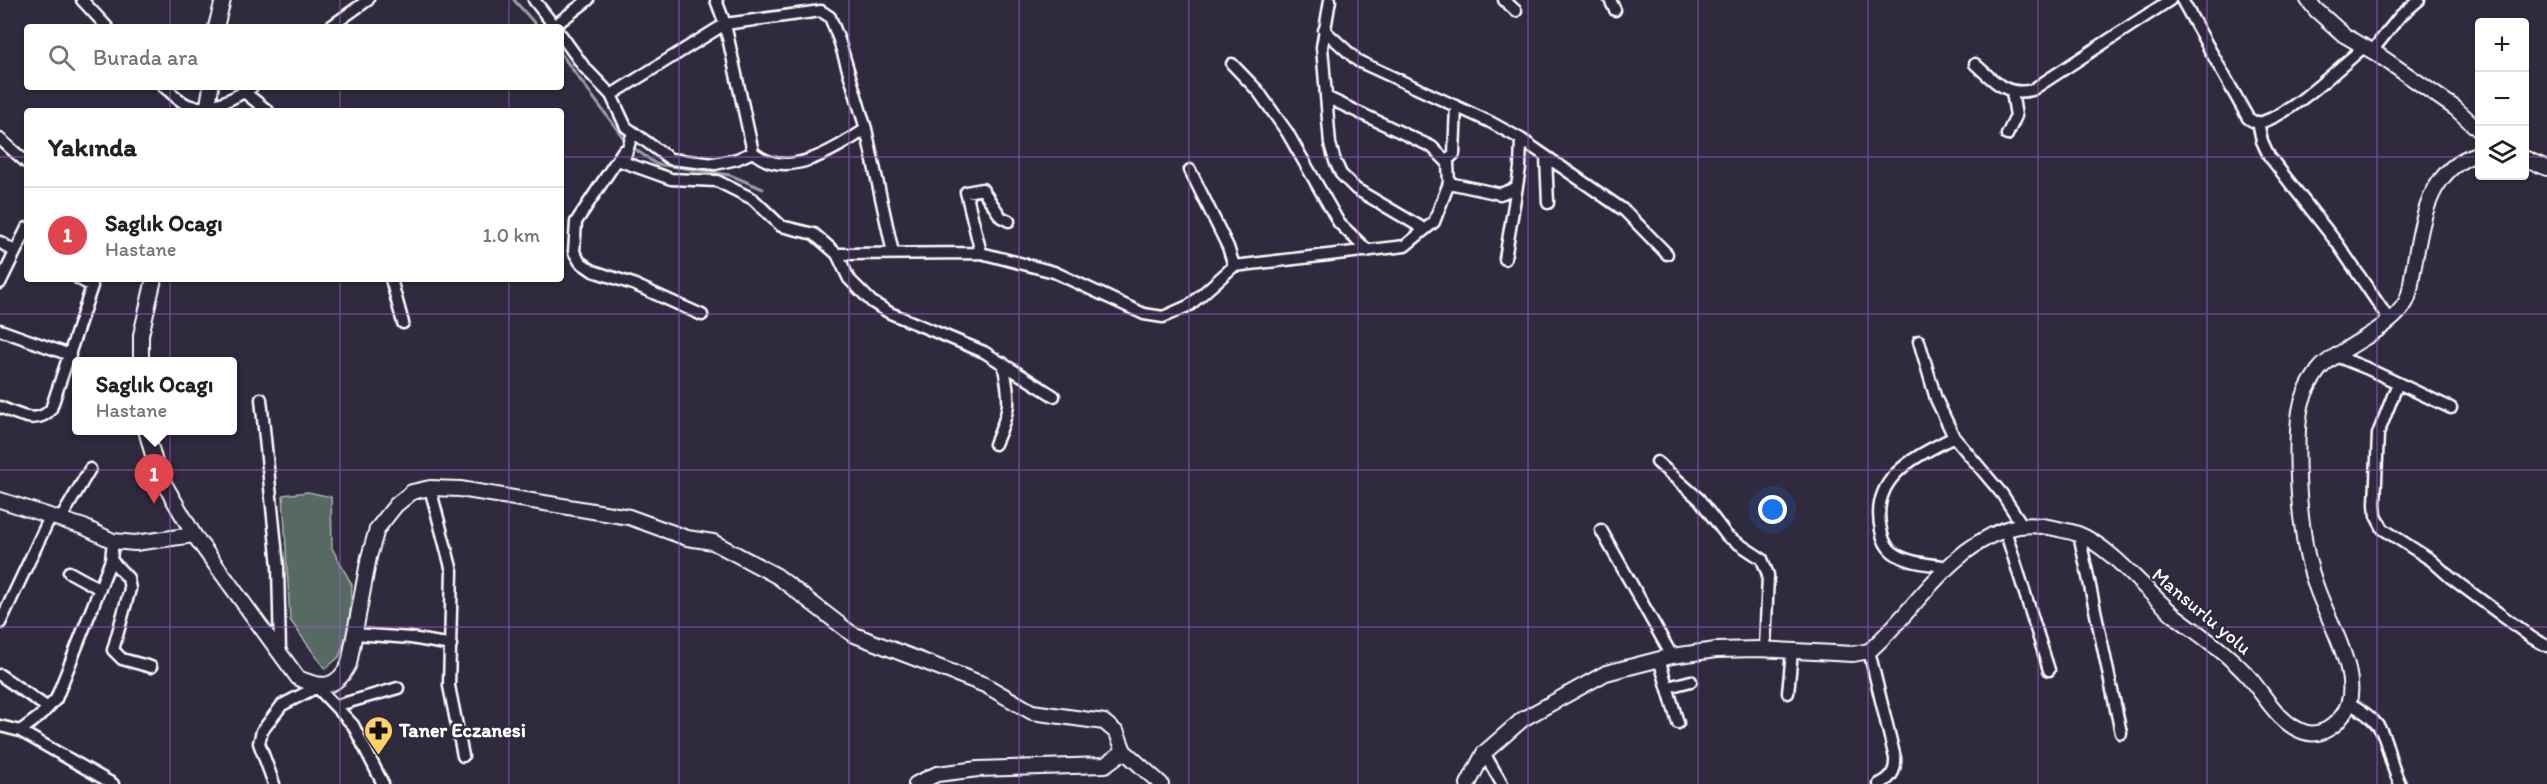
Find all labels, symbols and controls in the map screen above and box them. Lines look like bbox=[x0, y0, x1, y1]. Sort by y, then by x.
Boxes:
map controls bbox=[2475, 18, 2529, 180]
button: + bbox=[2475, 18, 2529, 72]
search box bbox=[24, 24, 564, 90]
icon: search bbox=[45, 41, 78, 74]
text: Burada ara bbox=[93, 44, 198, 71]
button: − bbox=[2475, 72, 2529, 126]
button: layers bbox=[2475, 126, 2529, 180]
text: Yakında bbox=[48, 131, 137, 163]
text: Saglık Ocagı bbox=[105, 210, 223, 237]
text: 1 bbox=[63, 223, 72, 247]
text: 1.0 km bbox=[483, 223, 540, 247]
text: Hastane bbox=[105, 237, 176, 261]
popup bbox=[72, 357, 237, 435]
text: Saglık Ocagı bbox=[96, 371, 213, 398]
text: Hastane bbox=[96, 398, 167, 422]
pin: 1 bbox=[134, 454, 174, 504]
your location bbox=[1758, 495, 1787, 524]
street label: Mansurlu yolu bbox=[2147, 562, 2257, 660]
pharmacy icon: Taner Eczanesi bbox=[362, 714, 394, 756]
place label: Taner Eczanesi bbox=[398, 718, 526, 742]

